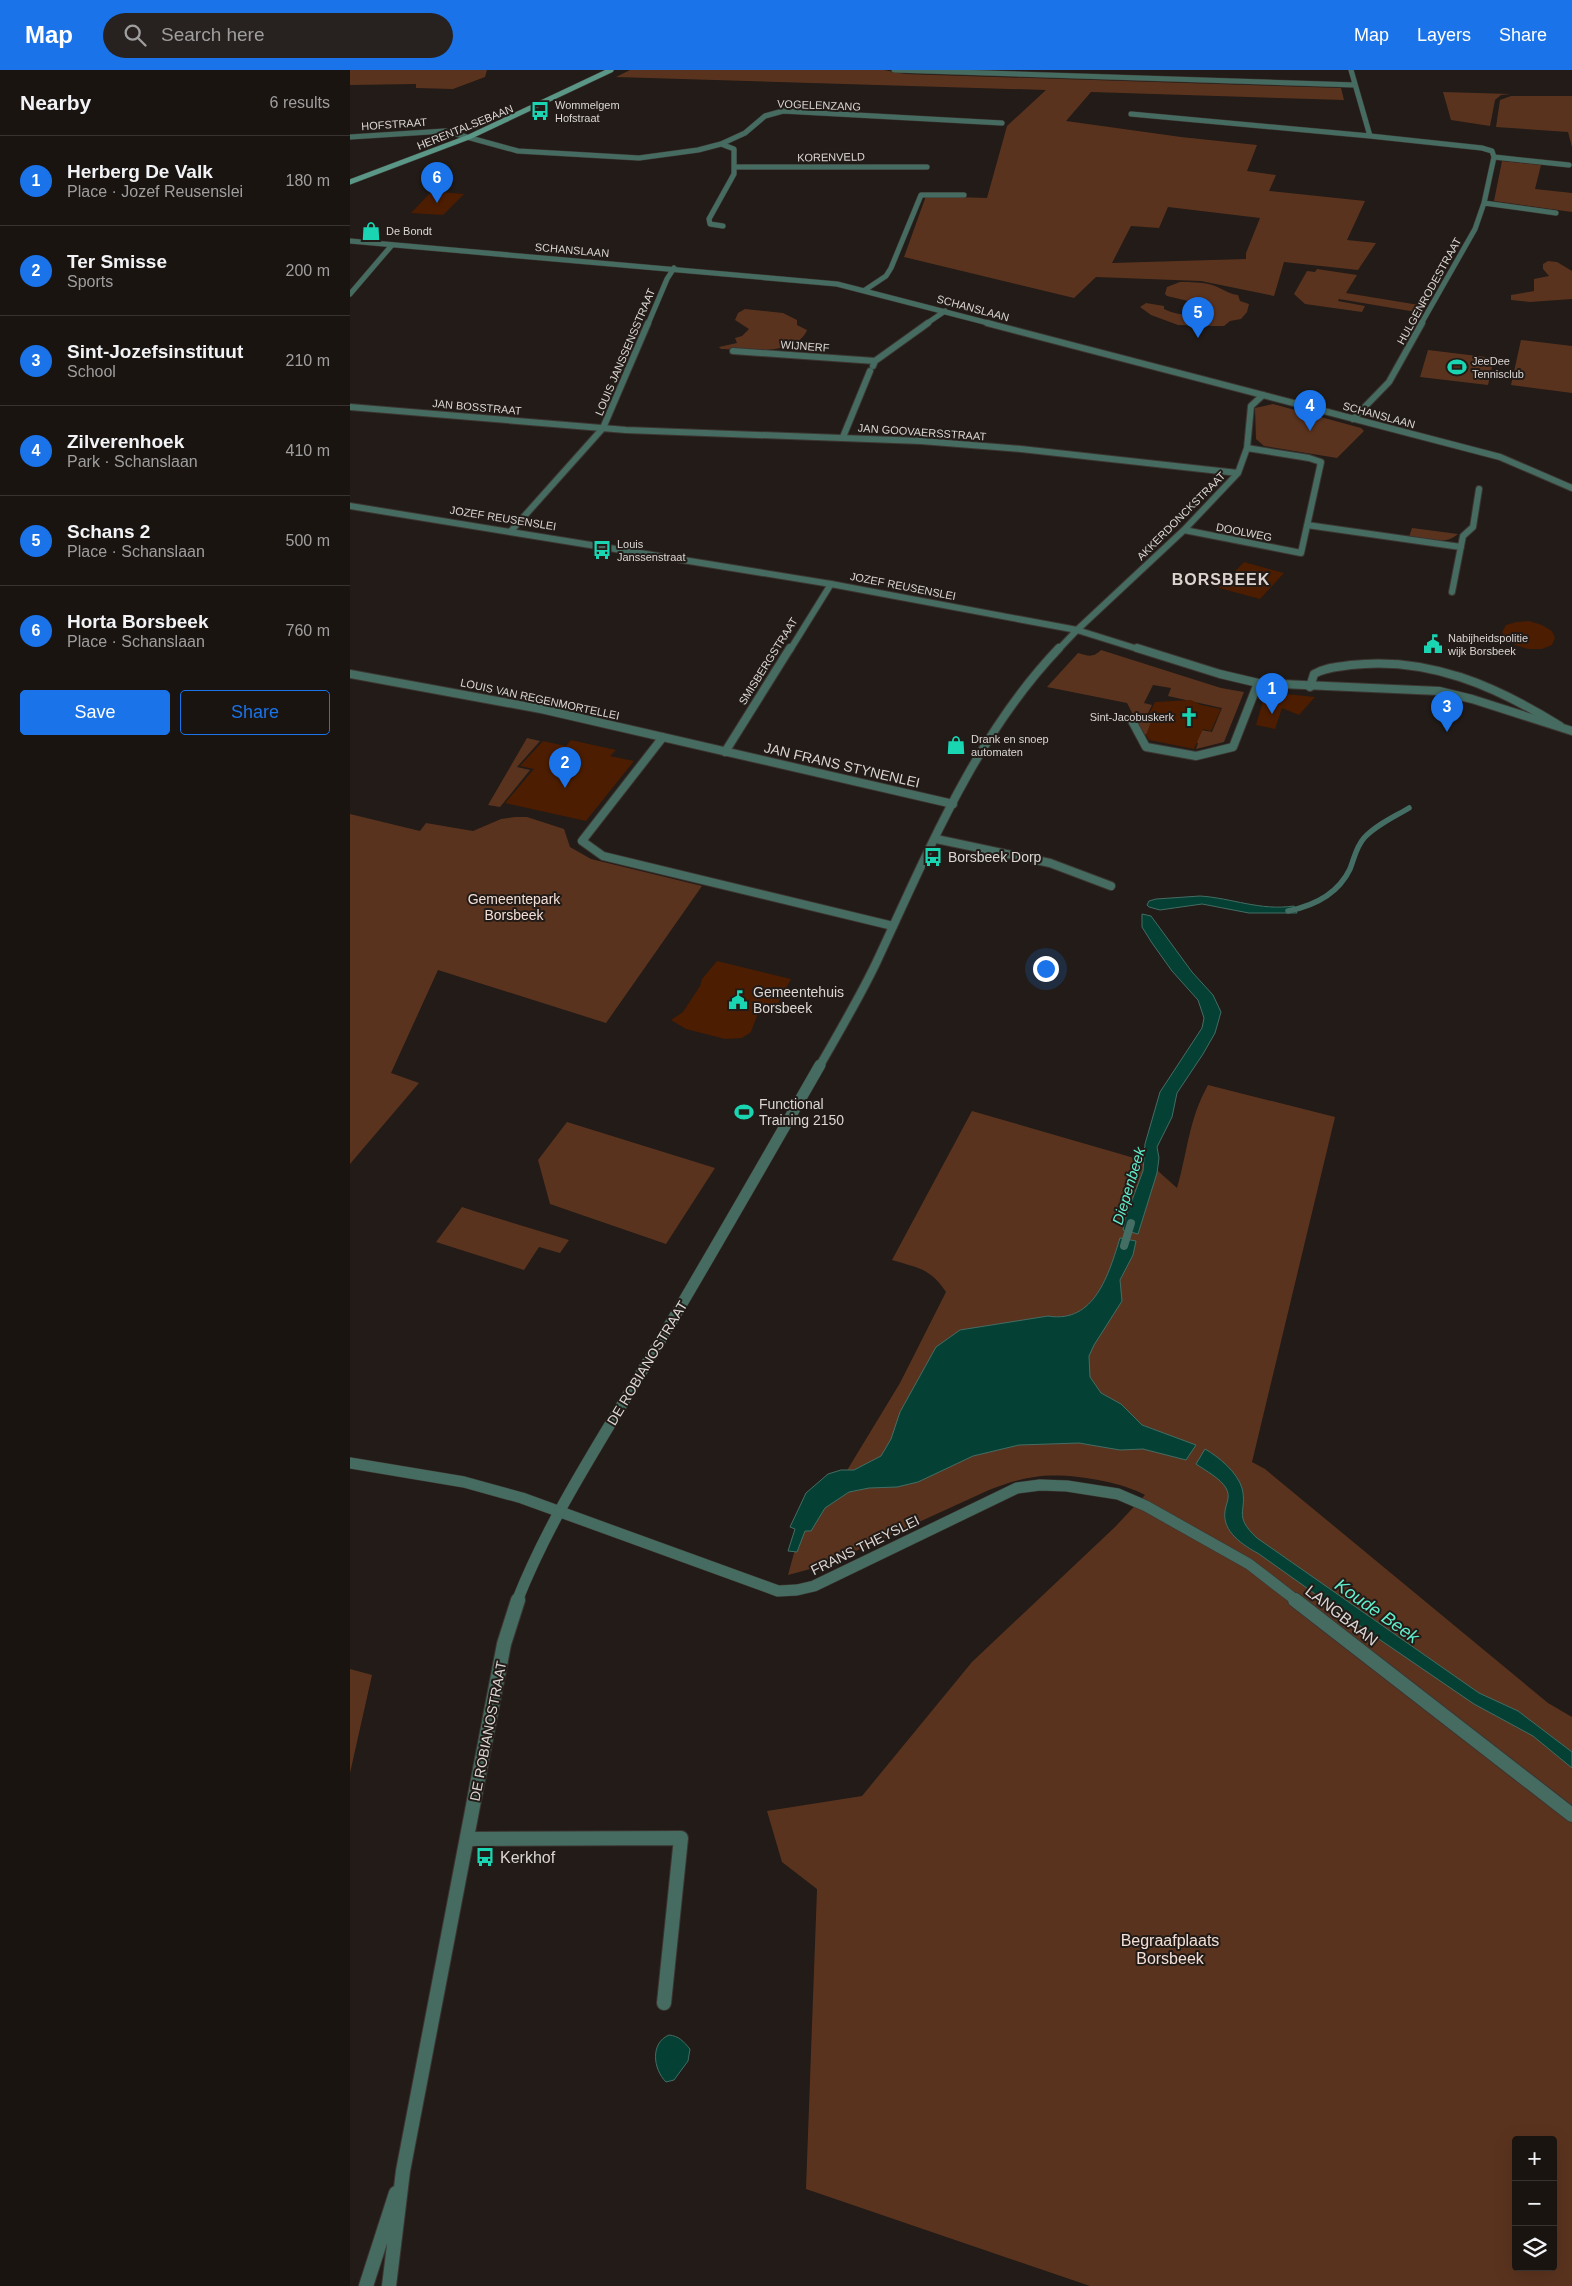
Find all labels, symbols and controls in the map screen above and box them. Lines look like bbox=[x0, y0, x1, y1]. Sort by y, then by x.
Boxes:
search box bbox=[103, 13, 453, 58]
text: Map bbox=[25, 21, 73, 48]
icon: search bbox=[121, 21, 149, 49]
text: Search here bbox=[161, 24, 265, 45]
text: Map bbox=[1354, 25, 1389, 45]
text: Layers bbox=[1417, 25, 1471, 45]
text: Share bbox=[1499, 25, 1547, 45]
text: Nearby bbox=[20, 91, 91, 114]
text: 6 results bbox=[270, 94, 330, 111]
street label: VOGELENZANG bbox=[777, 98, 861, 112]
place label: Wommelgem Hofstraat bbox=[555, 99, 620, 124]
bus stop icon: Wommelgem Hofstraat bbox=[529, 100, 551, 122]
street label: HERENTALSEBAAN bbox=[415, 102, 515, 152]
street label: HOFSTRAAT bbox=[361, 116, 428, 132]
street label: KORENVELD bbox=[797, 150, 865, 164]
text: Herberg De Valk bbox=[67, 161, 213, 182]
pin: 6 bbox=[421, 162, 453, 203]
text: 1 bbox=[32, 172, 40, 189]
text: 180 m bbox=[286, 172, 330, 189]
text: Place · Jozef Reusenslei bbox=[67, 183, 243, 200]
shop icon: De Bondt bbox=[360, 220, 382, 242]
place label: De Bondt bbox=[386, 225, 432, 237]
street label: HULGENRODESTRAAT bbox=[1395, 235, 1464, 346]
street label: SCHANSLAAN bbox=[534, 241, 610, 259]
text: Ter Smisse bbox=[67, 251, 167, 272]
text: 2 bbox=[32, 262, 40, 279]
text: 200 m bbox=[286, 262, 330, 279]
text: Sports bbox=[67, 273, 113, 290]
street label: LOUIS JANSSENSSTRAAT bbox=[593, 286, 657, 417]
street label: SCHANSLAAN bbox=[935, 293, 1011, 323]
pin: 5 bbox=[1182, 297, 1214, 338]
street label: WIJNERF bbox=[780, 338, 830, 354]
text: Sint-Jozefsinstituut bbox=[67, 341, 243, 362]
text: 3 bbox=[32, 352, 40, 369]
text: 210 m bbox=[286, 352, 330, 369]
place label: JeeDee Tennisclub bbox=[1472, 355, 1524, 380]
sports icon: JeeDee Tennisclub bbox=[1446, 356, 1468, 378]
text: School bbox=[67, 363, 116, 380]
pin: 4 bbox=[1294, 390, 1326, 431]
street label: JAN BOSSTRAAT bbox=[432, 397, 522, 417]
street label: SCHANSLAAN bbox=[1341, 400, 1417, 430]
street label: JAN GOOVAERSSTRAAT bbox=[857, 422, 987, 442]
text: Zilverenhoek bbox=[67, 431, 184, 452]
text: 4 bbox=[32, 442, 40, 459]
text: 410 m bbox=[286, 442, 330, 459]
text: Park · Schanslaan bbox=[67, 453, 198, 470]
street label: AKKERDONCKSTRAAT bbox=[1134, 469, 1228, 563]
street label: JOZEF REUSENSLEI bbox=[449, 504, 557, 532]
text: Schans 2 bbox=[67, 521, 150, 542]
street label: DOOLWEG bbox=[1215, 521, 1273, 543]
text: 5 bbox=[32, 532, 40, 549]
text: 500 m bbox=[286, 532, 330, 549]
place label: Louis Janssenstraat bbox=[617, 538, 685, 563]
bus stop icon: Louis Janssenstraat bbox=[591, 539, 613, 561]
text: Place · Schanslaan bbox=[67, 543, 205, 560]
street label: JOZEF REUSENSLEI bbox=[849, 570, 957, 602]
district label: BORSBEEK bbox=[1172, 571, 1270, 588]
text: Horta Borsbeek bbox=[67, 611, 209, 632]
street label: SMISBERGSTRAAT bbox=[736, 615, 800, 707]
text: 6 bbox=[32, 622, 40, 639]
text: 760 m bbox=[286, 622, 330, 639]
place label: Nabijheidspolitie wijk Borsbeek bbox=[1447, 632, 1528, 657]
text: Place · Schanslaan bbox=[67, 633, 205, 650]
public building icon: Nabijheidspolitie wijk Borsbeek bbox=[1422, 633, 1444, 655]
pin: 1 bbox=[1256, 673, 1288, 714]
street label: LOUIS VAN REGENMORTELLEI bbox=[459, 676, 621, 722]
button: Save bbox=[20, 690, 170, 735]
button: Share bbox=[180, 690, 330, 735]
pin: 3 bbox=[1431, 691, 1463, 732]
church icon: Sint-Jacobuskerk bbox=[1178, 706, 1200, 728]
place label: Sint-Jacobuskerk bbox=[1090, 711, 1174, 723]
place label: Drank en snoep automaten bbox=[971, 733, 1049, 758]
shop icon: Drank en snoep automaten bbox=[945, 734, 967, 756]
street label: JAN FRANS STYNENLEI bbox=[763, 739, 921, 791]
pin: 2 bbox=[549, 747, 581, 788]
bus stop icon: Borsbeek Dorp bbox=[922, 846, 944, 868]
place label: Borsbeek Dorp bbox=[948, 849, 1042, 865]
park label: Gemeentepark Borsbeek bbox=[468, 891, 561, 923]
your location bbox=[1033, 956, 1059, 982]
place label: Gemeentehuis Borsbeek bbox=[753, 984, 844, 1016]
public building icon: Gemeentehuis Borsbeek bbox=[727, 989, 749, 1011]
place label: Functional Training 2150 bbox=[759, 1096, 844, 1128]
sports icon: Functional Training 2150 bbox=[733, 1101, 755, 1123]
water label: Diepenbeek bbox=[1109, 1144, 1149, 1227]
street label: DE ROBIANOSTRAAT bbox=[604, 1298, 691, 1428]
street label: FRANS THEYSLEI bbox=[808, 1512, 922, 1578]
water label: Koude Beek bbox=[1331, 1575, 1424, 1648]
street label: LANGBAAN bbox=[1302, 1582, 1381, 1649]
street label: DE ROBIANOSTRAAT bbox=[467, 1659, 509, 1802]
bus stop icon: Kerkhof bbox=[474, 1846, 496, 1868]
place label: Kerkhof bbox=[500, 1849, 556, 1866]
park label: Begraafplaats Borsbeek bbox=[1121, 1932, 1219, 1967]
map controls bbox=[1512, 2136, 1557, 2271]
button: + bbox=[1512, 2136, 1557, 2181]
button: − bbox=[1512, 2181, 1557, 2226]
button: layers bbox=[1512, 2226, 1557, 2271]

